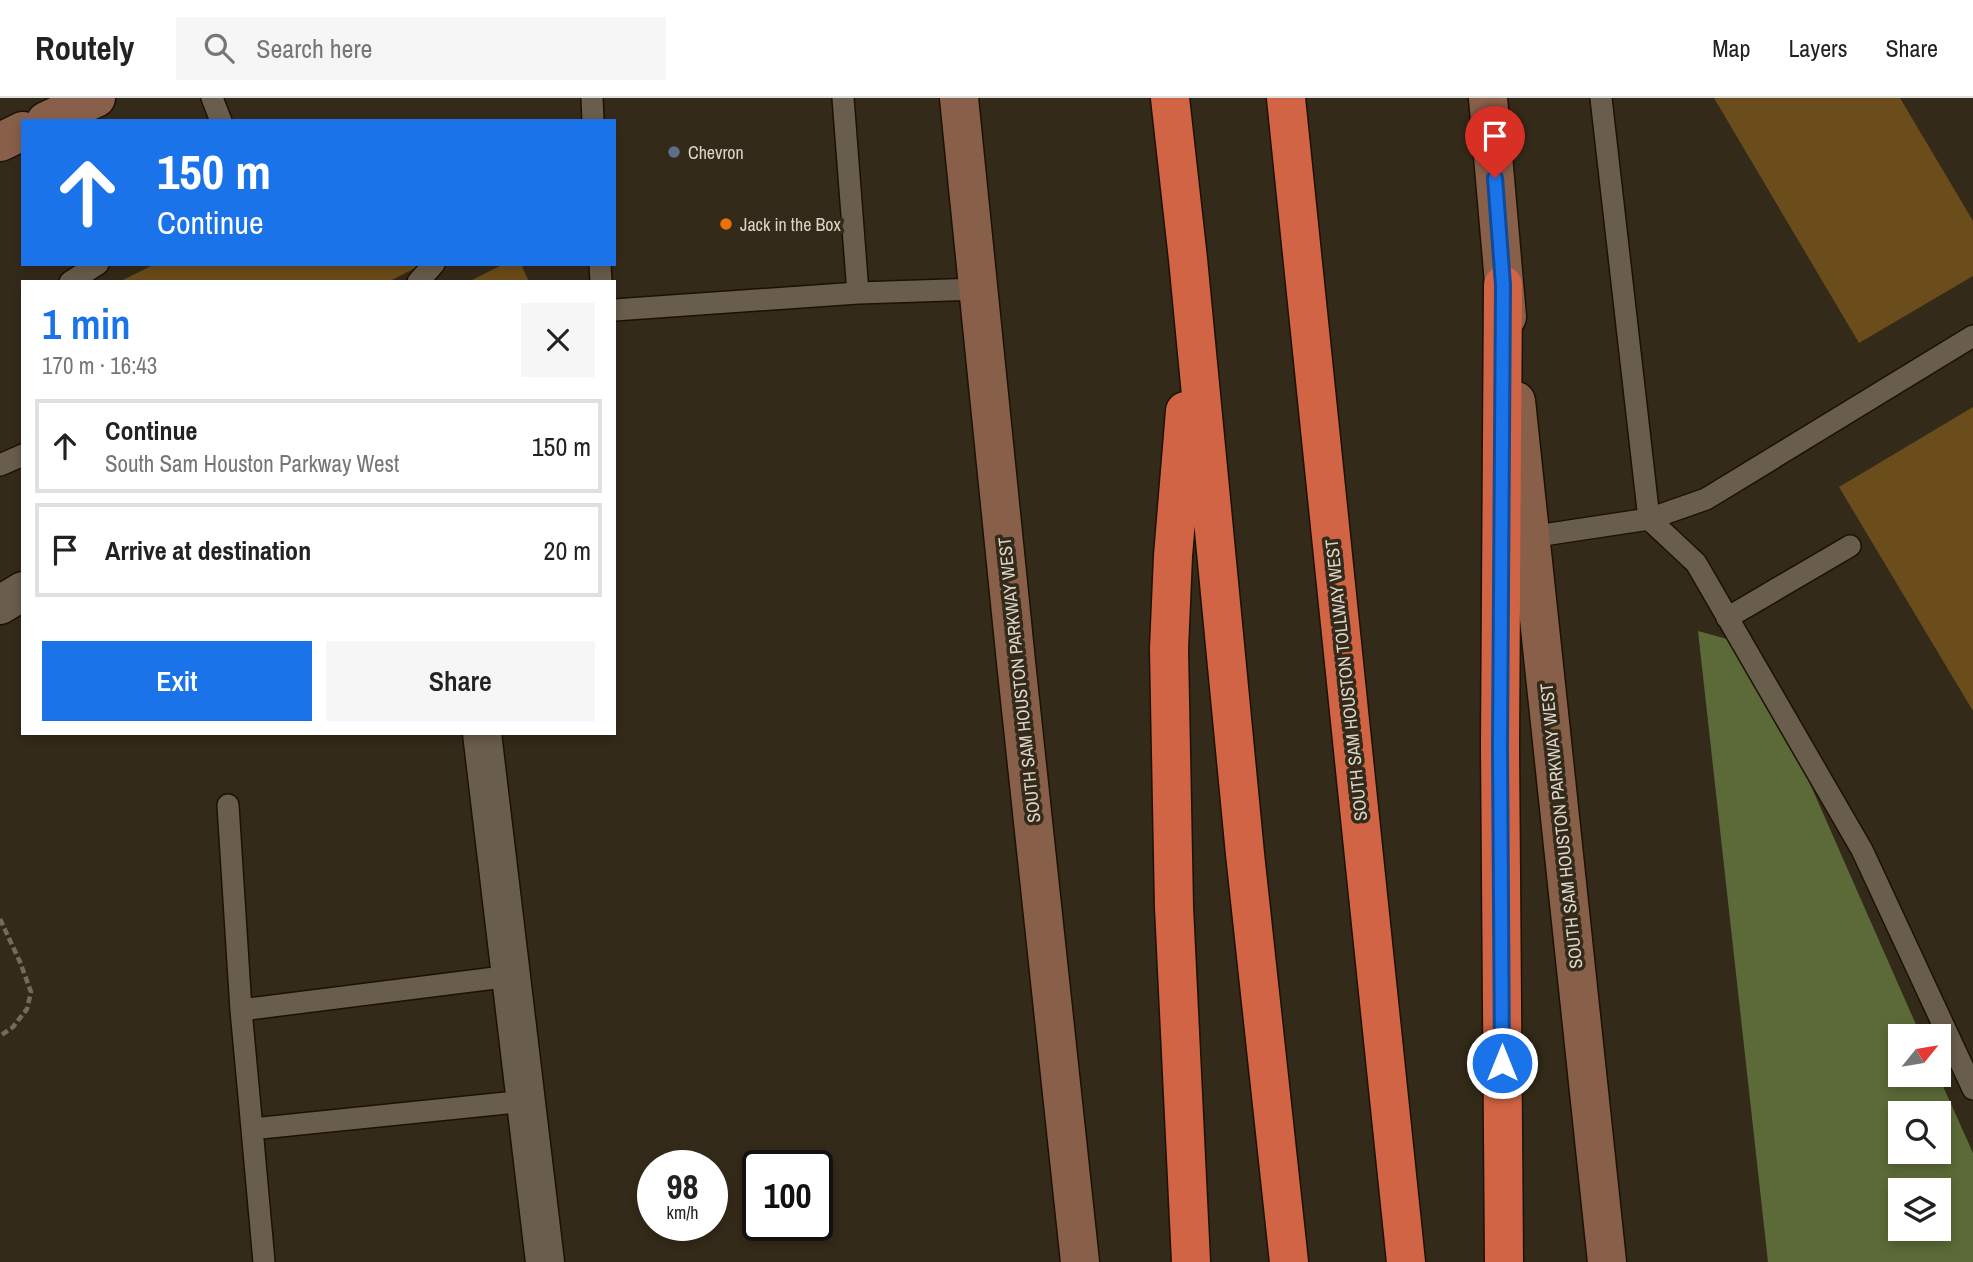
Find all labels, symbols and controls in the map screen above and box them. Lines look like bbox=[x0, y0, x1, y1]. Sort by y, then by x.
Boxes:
search box bbox=[176, 17, 666, 80]
text: Routely bbox=[35, 26, 134, 70]
icon: search bbox=[200, 29, 238, 67]
text: Search here bbox=[256, 31, 372, 66]
text: Map bbox=[1712, 32, 1750, 64]
text: Layers bbox=[1788, 32, 1847, 64]
text: Share bbox=[1885, 32, 1938, 64]
pin bbox=[1465, 106, 1525, 178]
icon: arrive bbox=[1476, 117, 1514, 155]
text: 150 m bbox=[157, 138, 271, 204]
place label: Chevron bbox=[688, 140, 744, 165]
marker: Chevron bbox=[666, 144, 682, 160]
icon: ahead bbox=[42, 147, 133, 238]
text: Continue bbox=[157, 201, 264, 244]
place label: Jack in the Box bbox=[740, 212, 842, 237]
marker: Jack in the Box bbox=[718, 216, 734, 232]
text: 1 min bbox=[42, 296, 131, 352]
button: close bbox=[521, 303, 595, 377]
text: 170 m · 16:43 bbox=[42, 350, 157, 381]
text: Continue bbox=[105, 413, 197, 448]
icon: ahead bbox=[46, 427, 84, 465]
text: 150 m bbox=[532, 429, 591, 464]
text: South Sam Houston Parkway West bbox=[105, 448, 399, 479]
icon: arrive bbox=[46, 531, 84, 569]
text: Arrive at destination bbox=[105, 533, 311, 568]
text: 20 m bbox=[544, 533, 591, 568]
street label: SOUTH SAM HOUSTON PARKWAY WEST bbox=[992, 536, 1046, 824]
street label: SOUTH SAM HOUSTON TOLLWAY WEST bbox=[1319, 538, 1373, 822]
button: Exit bbox=[42, 641, 312, 721]
button: Share bbox=[326, 641, 595, 721]
street label: SOUTH SAM HOUSTON PARKWAY WEST bbox=[1534, 682, 1588, 970]
north arrow bbox=[1888, 1024, 1951, 1087]
map controls bbox=[1888, 1024, 1951, 1241]
position arrow bbox=[1465, 1026, 1539, 1100]
button: search bbox=[1888, 1101, 1951, 1164]
speed limit sign: 100 bbox=[742, 1150, 833, 1241]
text: 98 bbox=[667, 1163, 698, 1210]
button: layers bbox=[1888, 1178, 1951, 1241]
text: km/h bbox=[667, 1200, 699, 1225]

